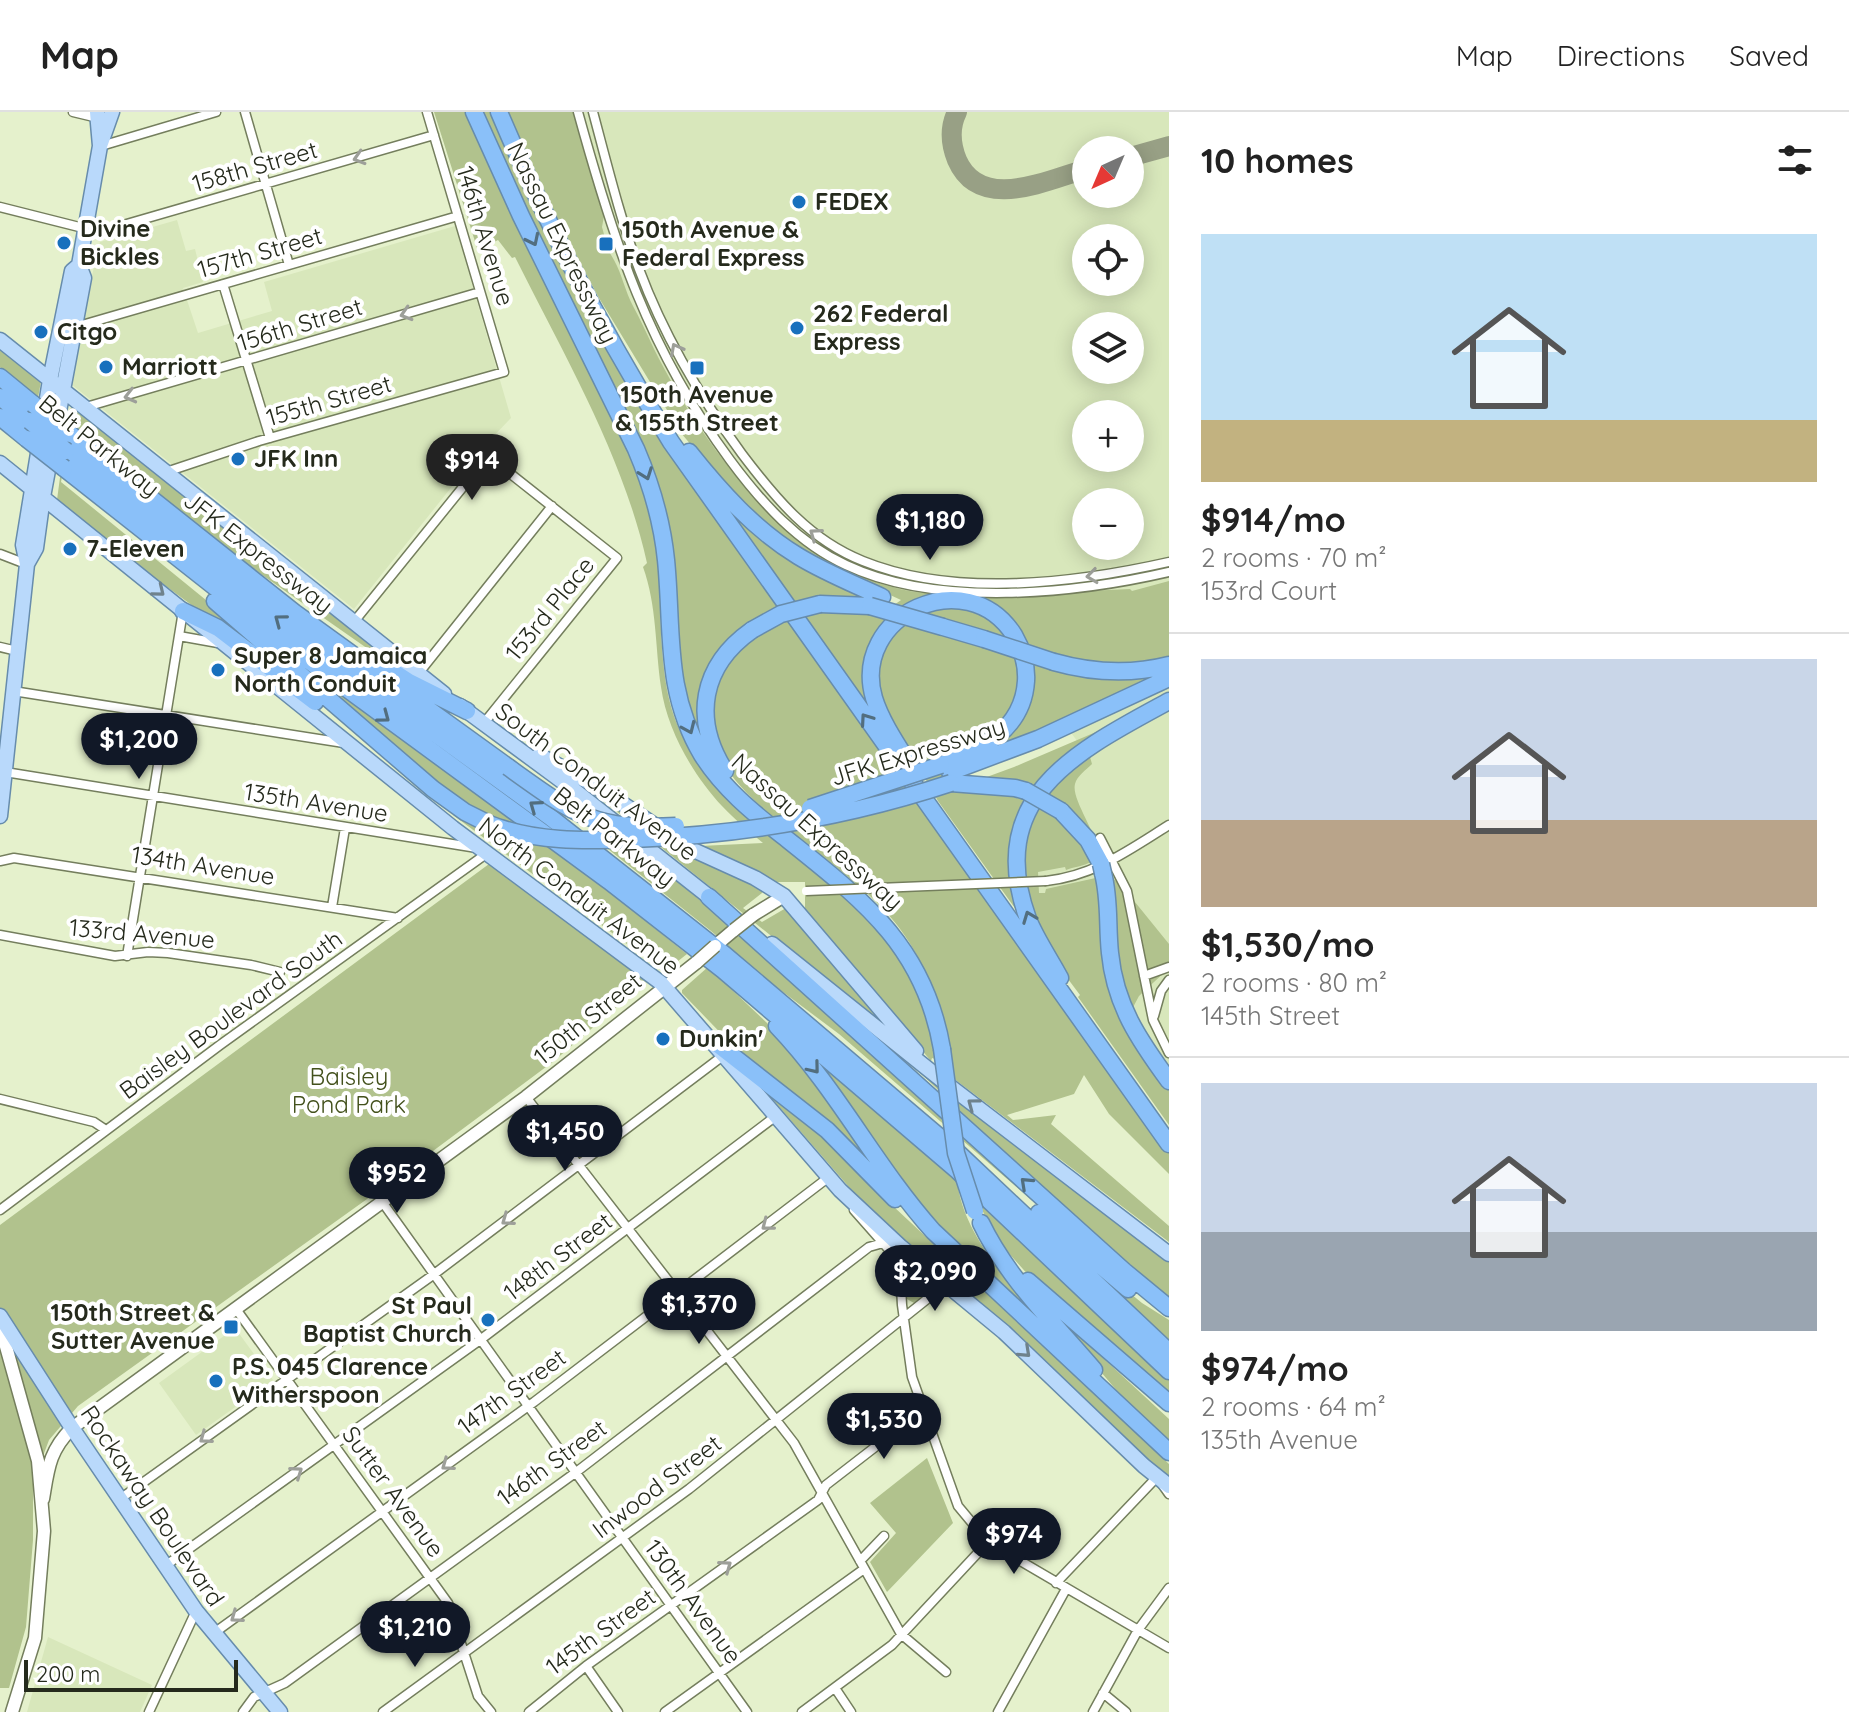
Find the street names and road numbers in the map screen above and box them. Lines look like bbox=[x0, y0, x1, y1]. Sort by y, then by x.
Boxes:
street label: 158th Street bbox=[189, 134, 321, 198]
street label: Nassau Expressway bbox=[501, 137, 625, 348]
street label: 146th Avenue bbox=[450, 162, 521, 309]
street label: 157th Street bbox=[194, 220, 325, 284]
street label: 156th Street bbox=[234, 291, 366, 357]
street label: 155th Street bbox=[263, 368, 395, 432]
street label: Belt Parkway bbox=[33, 387, 166, 503]
street label: JFK Expressway bbox=[178, 485, 339, 620]
street label: 153rd Place bbox=[498, 550, 600, 666]
street label: South Conduit Avenue bbox=[490, 696, 703, 867]
street label: JFK Expressway bbox=[827, 710, 1009, 792]
street label: Nassau Expressway bbox=[726, 746, 910, 916]
street label: 135th Avenue bbox=[242, 776, 390, 828]
street label: Belt Parkway bbox=[548, 779, 682, 893]
street label: North Conduit Avenue bbox=[473, 810, 686, 981]
street label: 134th Avenue bbox=[129, 839, 277, 891]
street label: 133rd Avenue bbox=[68, 912, 216, 954]
street label: Baisley Boulevard South bbox=[113, 923, 348, 1105]
street label: 150th Street bbox=[527, 966, 647, 1071]
street label: 148th Street bbox=[497, 1206, 618, 1307]
street label: 147th Street bbox=[451, 1342, 571, 1441]
street label: Rockaway Boulevard bbox=[74, 1399, 231, 1612]
street label: 146th Street bbox=[491, 1412, 612, 1512]
street label: Sutter Avenue bbox=[336, 1420, 451, 1563]
street label: Inwood Street bbox=[586, 1428, 727, 1544]
street label: 130th Avenue bbox=[639, 1533, 749, 1669]
street label: 145th Street bbox=[540, 1581, 661, 1681]

